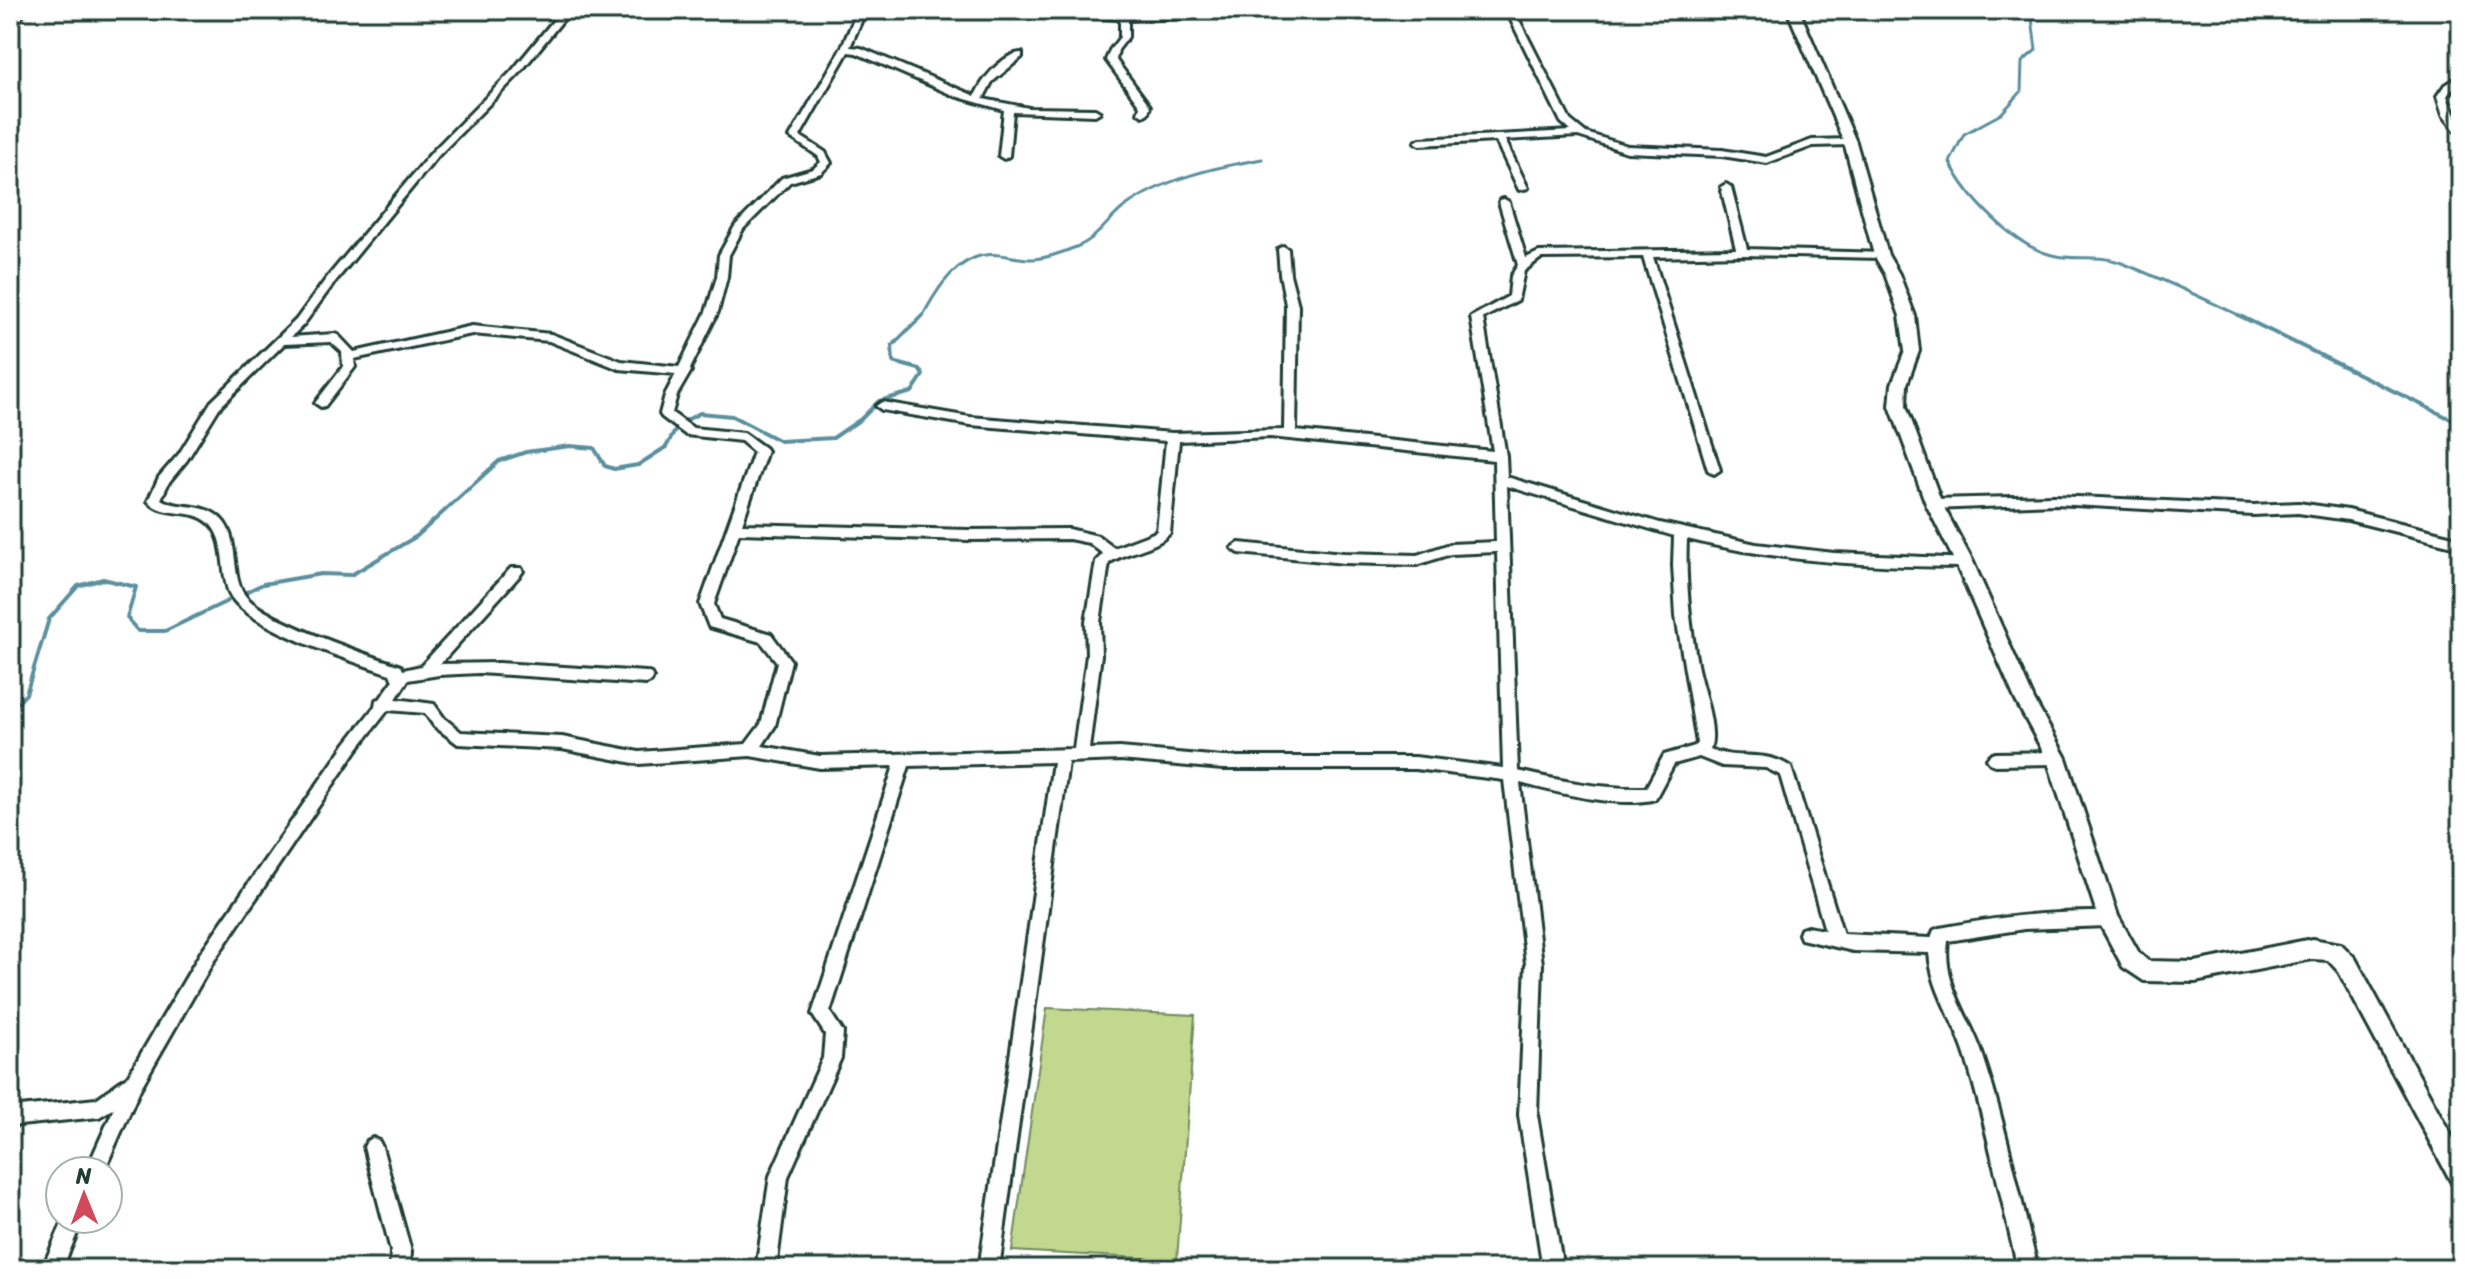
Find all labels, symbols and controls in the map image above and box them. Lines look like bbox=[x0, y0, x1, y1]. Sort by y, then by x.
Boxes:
north arrow bbox=[44, 1155, 124, 1235]
text: N bbox=[75, 1156, 92, 1195]

